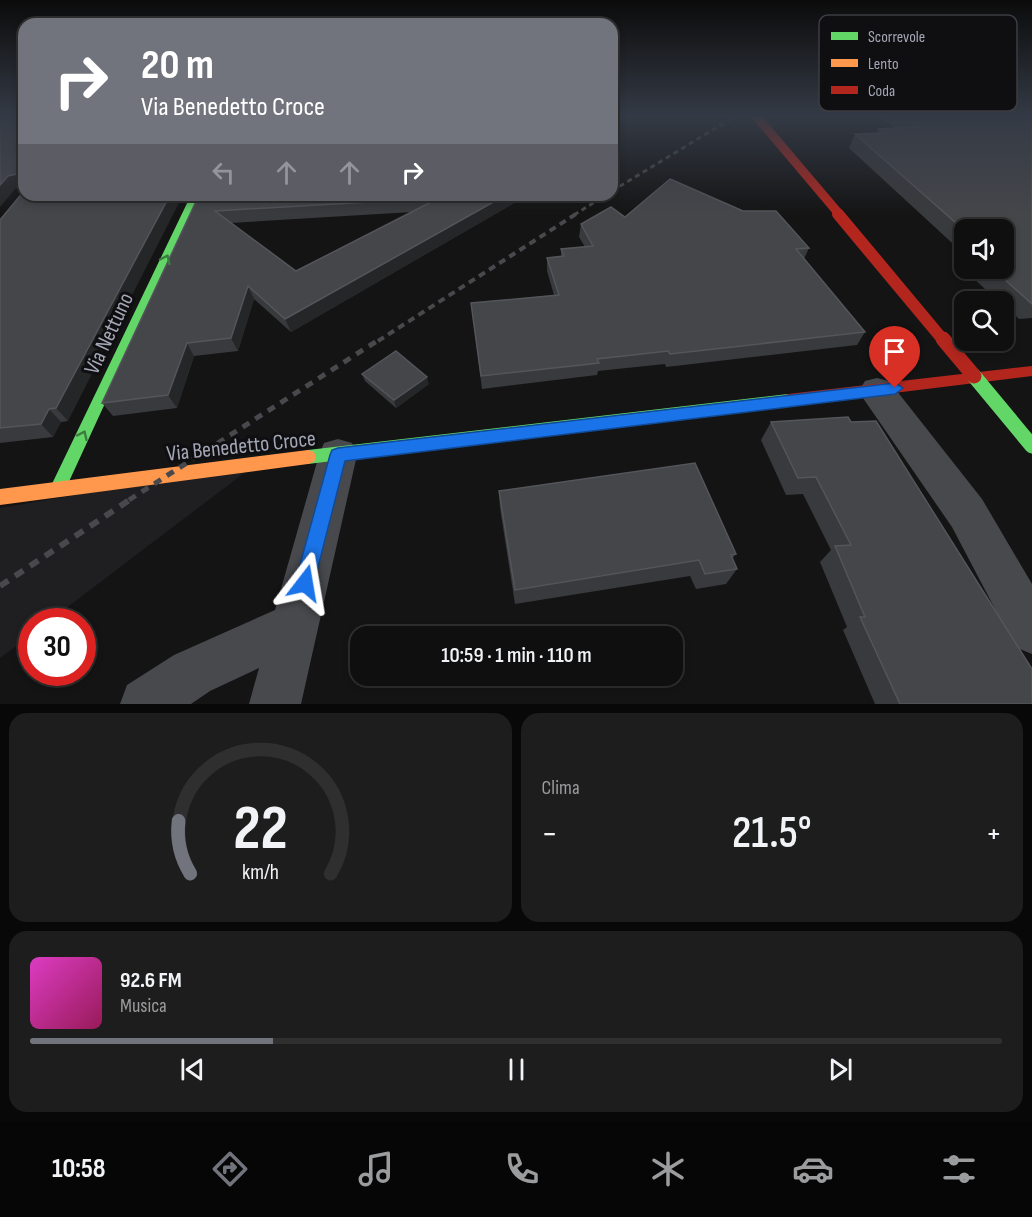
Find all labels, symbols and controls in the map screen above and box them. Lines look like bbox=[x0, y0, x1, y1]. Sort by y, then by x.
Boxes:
legend bbox=[819, 15, 1017, 111]
text: Scorrevole bbox=[868, 28, 925, 47]
text: 20 m bbox=[141, 40, 214, 91]
icon: right bbox=[42, 42, 120, 120]
text: Lento bbox=[868, 55, 899, 74]
text: Coda bbox=[868, 82, 895, 101]
text: Via Benedetto Croce bbox=[141, 91, 325, 123]
icon: left bbox=[207, 156, 240, 189]
icon: ahead bbox=[270, 156, 303, 189]
icon: ahead bbox=[333, 156, 366, 189]
icon: right bbox=[396, 156, 429, 189]
map controls bbox=[954, 219, 1014, 351]
button: sound bbox=[954, 219, 1014, 279]
one-way arrow bbox=[159, 254, 171, 265]
street label: Via Nettuno bbox=[79, 288, 140, 379]
button: search bbox=[954, 291, 1014, 351]
pin bbox=[869, 326, 920, 388]
icon: arrive bbox=[878, 335, 911, 368]
street label: Via Benedetto Croce bbox=[165, 425, 317, 468]
one-way arrow bbox=[76, 431, 88, 442]
position arrow bbox=[273, 551, 337, 615]
speed limit sign: 30 bbox=[18, 608, 96, 686]
text: 10:59 · 1 min · 110 m bbox=[441, 642, 592, 669]
text: Clima bbox=[542, 776, 580, 800]
text: 22 bbox=[233, 792, 288, 867]
text: 21.5° bbox=[732, 806, 812, 861]
text: − bbox=[542, 814, 558, 854]
text: + bbox=[986, 814, 1002, 854]
text: km/h bbox=[242, 861, 279, 886]
text: 92.6 FM bbox=[120, 967, 182, 994]
text: Musica bbox=[120, 994, 167, 1018]
icon: previous bbox=[176, 1053, 209, 1086]
icon: pause bbox=[500, 1053, 533, 1086]
icon: next bbox=[824, 1053, 857, 1086]
icon: directions bbox=[209, 1148, 251, 1190]
icon: music bbox=[355, 1148, 397, 1190]
icon: phone bbox=[501, 1148, 543, 1190]
icon: climate bbox=[647, 1148, 689, 1190]
icon: car bbox=[792, 1148, 834, 1190]
icon: filters bbox=[938, 1148, 980, 1190]
text: 10:58 bbox=[52, 1153, 106, 1185]

